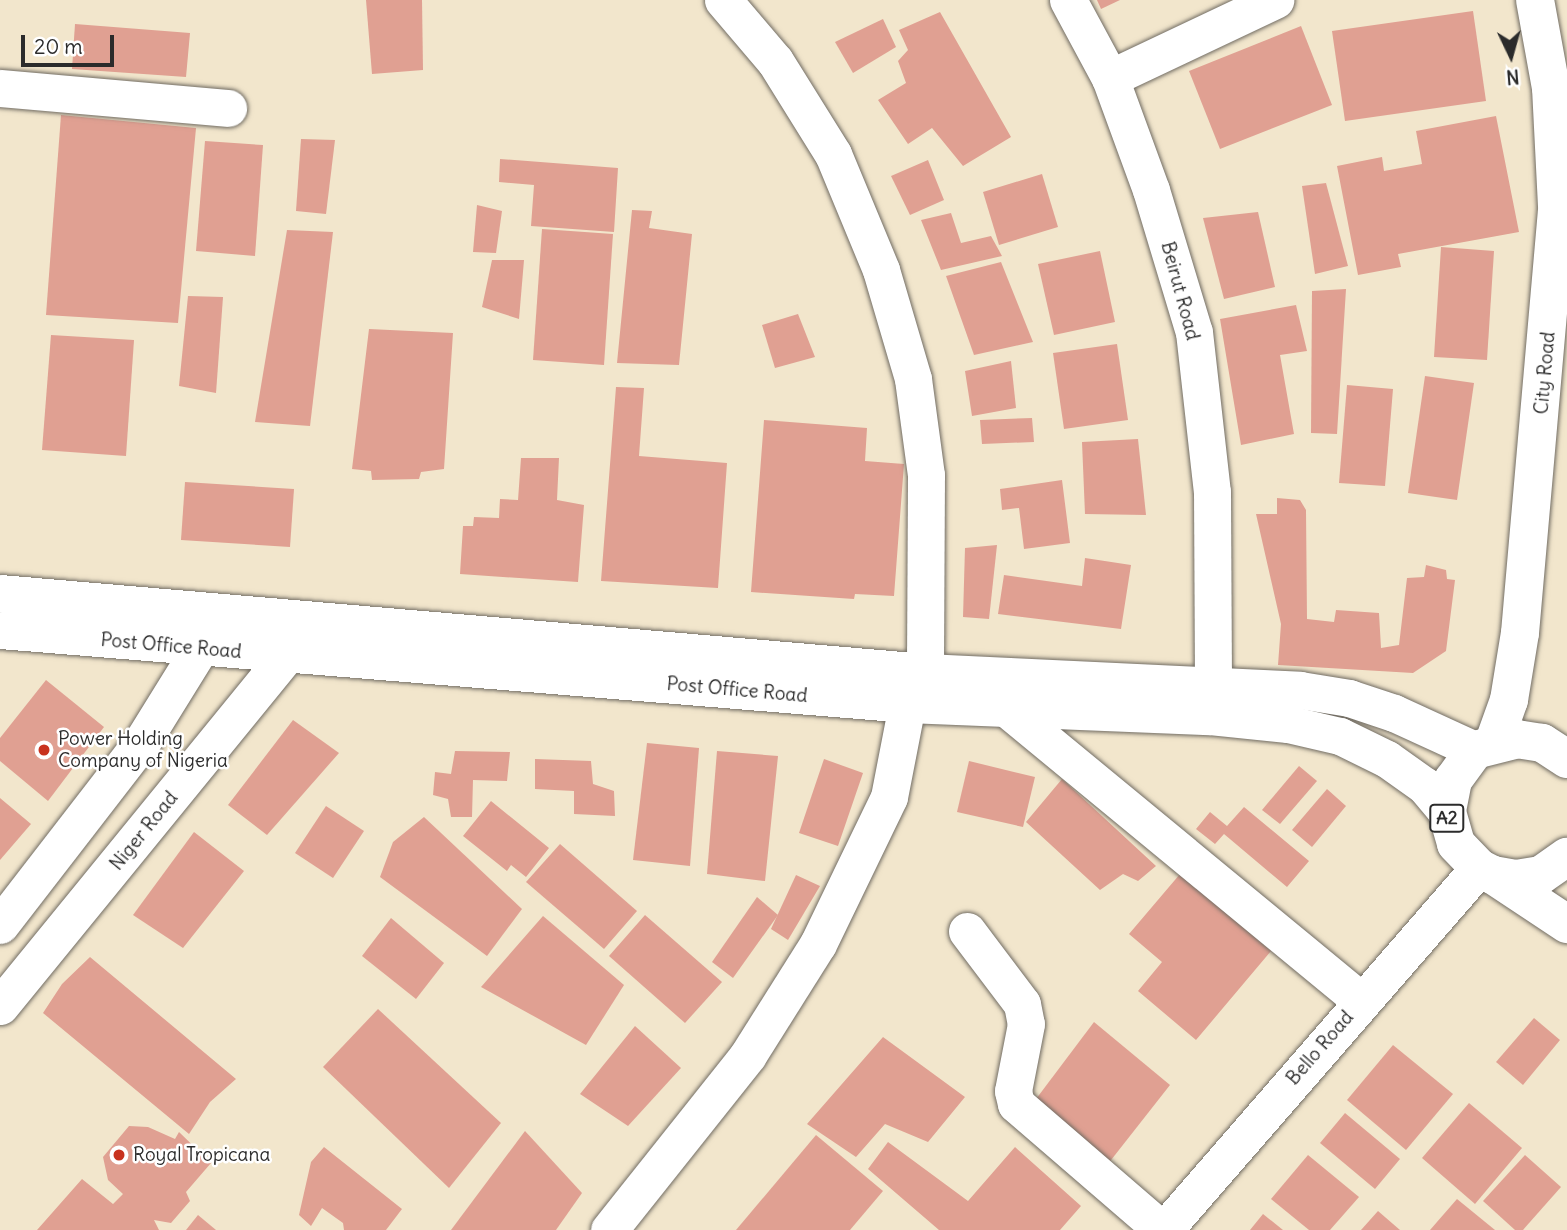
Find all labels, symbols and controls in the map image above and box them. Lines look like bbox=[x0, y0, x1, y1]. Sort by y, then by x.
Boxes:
scale bar bbox=[24, 21, 117, 65]
north arrow bbox=[1476, 21, 1546, 91]
text: 20 m bbox=[34, 33, 83, 60]
text: N bbox=[1505, 64, 1520, 89]
street label: Beirut Road bbox=[1156, 239, 1204, 343]
street label: City Road bbox=[1530, 331, 1560, 415]
street label: Post Office Road bbox=[100, 628, 242, 664]
street label: Post Office Road bbox=[666, 672, 808, 708]
place label: Power Holding Company of Nigeria bbox=[58, 728, 228, 772]
marker: Power Holding Company of Nigeria bbox=[36, 742, 52, 758]
street label: Niger Road bbox=[105, 787, 183, 875]
road number: A2 bbox=[1428, 804, 1466, 832]
street label: Bello Road bbox=[1282, 1006, 1358, 1090]
place label: Royal Tropicana bbox=[133, 1144, 270, 1166]
marker: Royal Tropicana bbox=[111, 1147, 127, 1163]

